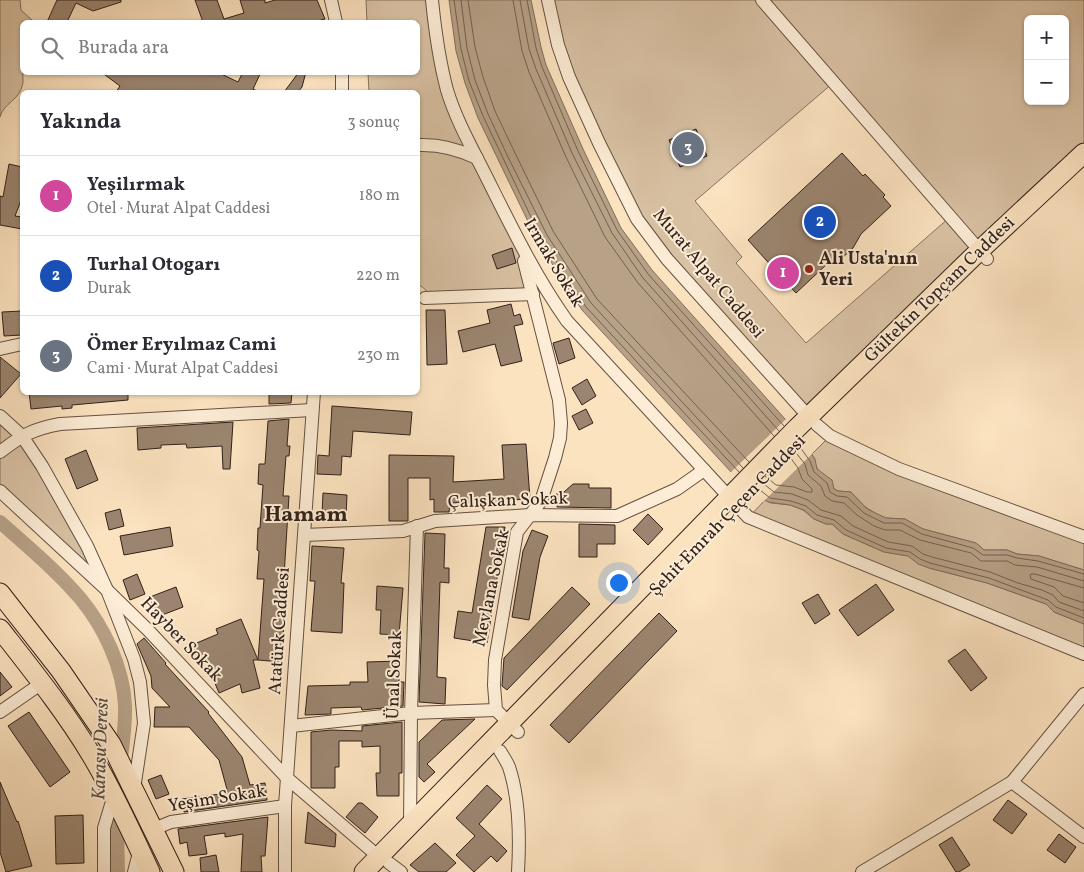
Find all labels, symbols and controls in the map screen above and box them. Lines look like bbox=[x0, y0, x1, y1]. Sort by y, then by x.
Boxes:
map controls bbox=[1024, 15, 1069, 105]
button: + bbox=[1024, 15, 1069, 60]
search box bbox=[20, 20, 420, 75]
icon: search bbox=[38, 34, 66, 62]
text: Burada ara bbox=[78, 35, 169, 61]
button: − bbox=[1024, 60, 1069, 105]
text: Yakında bbox=[40, 108, 121, 137]
text: 3 sonuç bbox=[348, 112, 400, 134]
pin: 3 bbox=[672, 129, 704, 167]
text: Yeşilırmak bbox=[87, 172, 185, 198]
text: 1 bbox=[53, 185, 59, 207]
text: 180 m bbox=[359, 185, 400, 207]
text: Otel · Murat Alpat Caddesi bbox=[87, 198, 270, 220]
pin: 2 bbox=[804, 203, 836, 241]
street label: Murat Alpat Caddesi bbox=[646, 204, 770, 344]
street label: Gültekin Topçam Caddesi bbox=[859, 211, 1021, 369]
street label: Irmak Sokak bbox=[516, 214, 590, 313]
place label: Ali Usta'nın Yeri bbox=[819, 247, 918, 293]
text: Turhal Otogarı bbox=[87, 252, 220, 278]
pin: 1 bbox=[767, 254, 799, 292]
marker: Ali Usta'nın Yeri bbox=[803, 263, 815, 275]
text: 2 bbox=[52, 265, 60, 287]
text: 220 m bbox=[356, 265, 400, 287]
text: Durak bbox=[87, 278, 131, 300]
text: Ömer Eryılmaz Cami bbox=[87, 332, 276, 358]
text: 3 bbox=[52, 345, 60, 367]
text: 230 m bbox=[357, 345, 400, 367]
text: Cami · Murat Alpat Caddesi bbox=[87, 358, 278, 380]
street label: Şehit Emrah Çeçen Caddesi bbox=[644, 430, 812, 602]
street label: Çalışkan Sokak bbox=[447, 486, 569, 516]
district label: Hamam bbox=[264, 500, 348, 531]
street label: Mevlana Sokak bbox=[467, 527, 517, 649]
street label: Atatürk Caddesi bbox=[263, 567, 297, 695]
your location bbox=[606, 570, 632, 596]
street label: Hayber Sokak bbox=[134, 592, 228, 688]
street label: Ünal Sokak bbox=[381, 630, 409, 720]
water label: Karasu Deresi bbox=[86, 697, 116, 800]
street label: Yeşim Sokak bbox=[166, 779, 268, 819]

